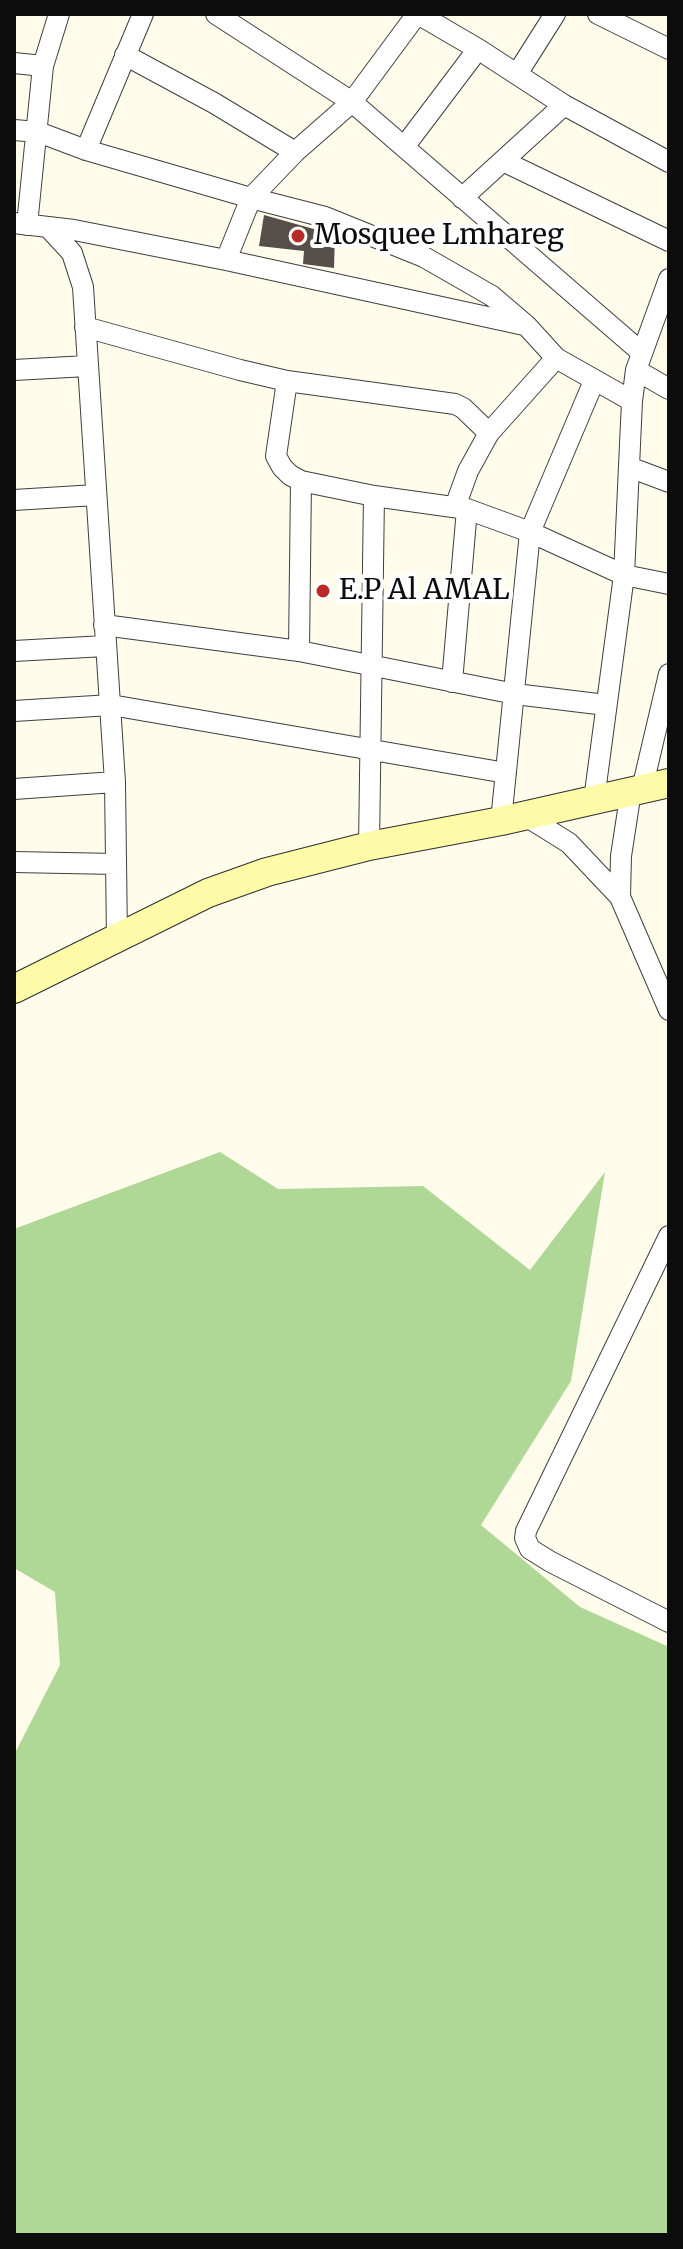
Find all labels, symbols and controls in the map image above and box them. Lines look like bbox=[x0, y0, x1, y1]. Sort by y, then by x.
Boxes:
place label: Mosquee Lmhareg bbox=[314, 219, 564, 253]
marker: Mosquee Lmhareg bbox=[289, 227, 307, 245]
place label: E.P Al AMAL bbox=[339, 574, 510, 608]
marker: E.P Al AMAL bbox=[314, 582, 332, 600]

